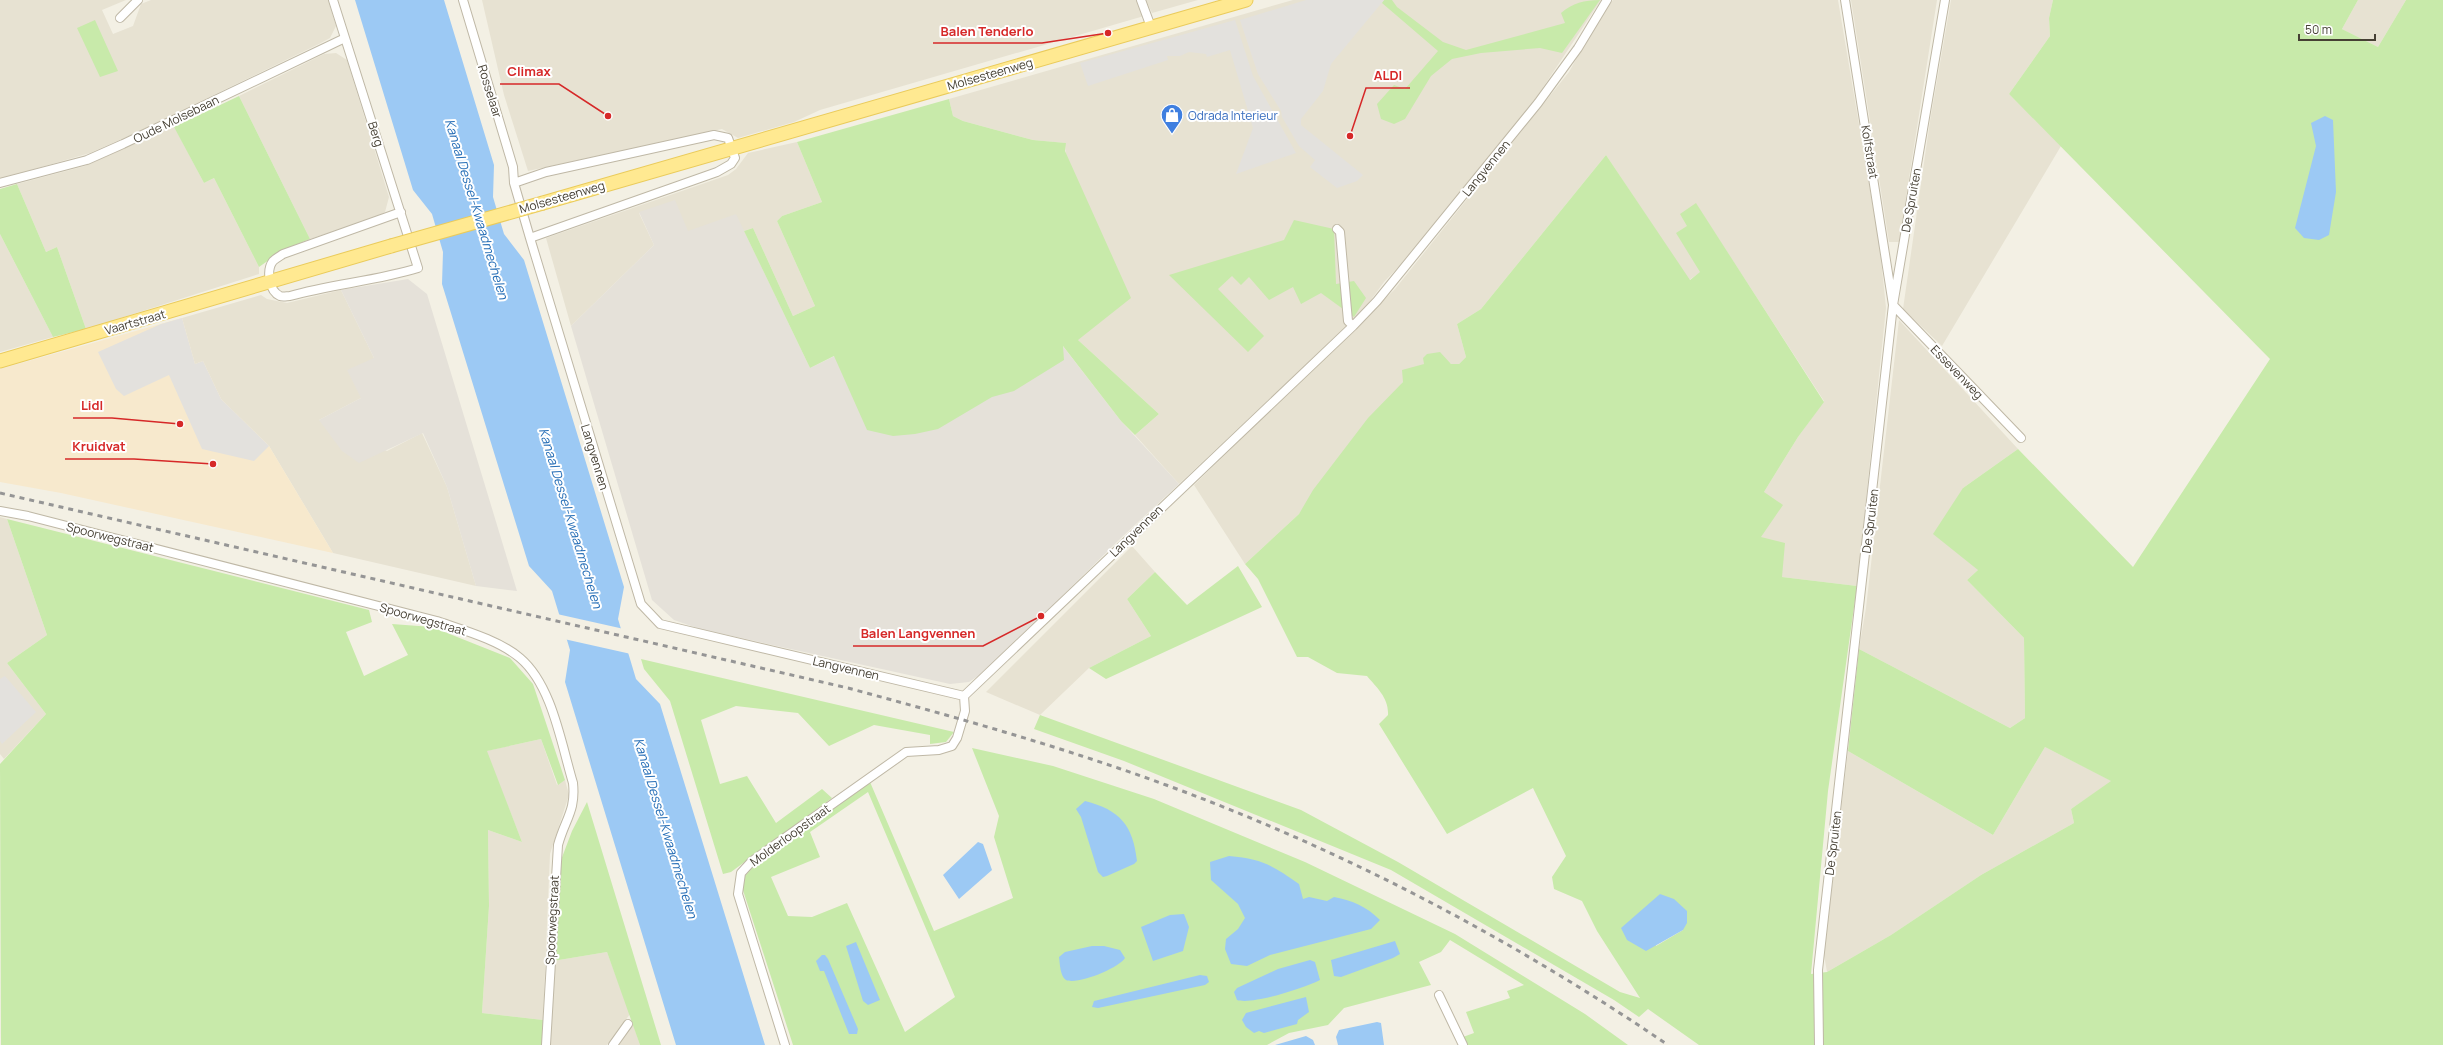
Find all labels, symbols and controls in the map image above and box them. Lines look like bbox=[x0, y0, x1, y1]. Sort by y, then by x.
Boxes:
scale bar bbox=[2299, 16, 2375, 42]
callout: Balen Tenderlo bbox=[933, 18, 1042, 43]
text: 50 m bbox=[2305, 21, 2332, 38]
text: Balen Tenderlo bbox=[941, 22, 1033, 40]
street label: Molsesteenweg bbox=[945, 54, 1035, 94]
callout: Climax bbox=[500, 59, 559, 84]
street label: Rosselaar bbox=[474, 62, 506, 120]
text: Climax bbox=[507, 62, 551, 80]
callout: ALDI bbox=[1366, 63, 1410, 88]
text: ALDI bbox=[1374, 66, 1402, 84]
street label: Oude Molsebaan bbox=[130, 91, 222, 147]
shop icon: Odrada Interieur bbox=[1159, 102, 1185, 135]
place label: Odrada Interieur bbox=[1188, 107, 1279, 124]
water label: Kanaal Dessel-Kwaadmechelen bbox=[441, 117, 513, 303]
street label: Berg bbox=[364, 119, 388, 149]
street label: Kolfstraat bbox=[1857, 124, 1883, 180]
street label: Langvennen bbox=[1458, 136, 1514, 200]
street label: De Spruiten bbox=[1897, 167, 1925, 233]
street label: Molsesteenweg bbox=[517, 177, 607, 217]
street label: Vaartstraat bbox=[103, 305, 168, 339]
street label: Essevenweg bbox=[1927, 341, 1987, 403]
callout: Lidl bbox=[73, 393, 112, 418]
text: Lidl bbox=[81, 396, 103, 414]
street label: Langvennen bbox=[577, 422, 613, 492]
water label: Kanaal Dessel-Kwaadmechelen bbox=[535, 426, 607, 612]
callout: Kruidvat bbox=[65, 434, 134, 459]
text: Kruidvat bbox=[72, 437, 126, 455]
street label: De Spruiten bbox=[1858, 488, 1882, 554]
street label: Langvennen bbox=[1106, 501, 1166, 561]
street label: Spoorwegstraat bbox=[65, 518, 156, 556]
street label: Spoorwegstraat bbox=[378, 599, 469, 640]
callout: Balen Langvennen bbox=[853, 621, 983, 646]
text: Balen Langvennen bbox=[861, 624, 975, 642]
street label: Langvennen bbox=[811, 652, 881, 684]
water label: Kanaal Dessel-Kwaadmechelen bbox=[630, 736, 702, 922]
street label: Molderloopstraat bbox=[746, 800, 834, 870]
street label: De Spruiten bbox=[1821, 810, 1845, 876]
street label: Spoorwegstraat bbox=[541, 875, 563, 965]

